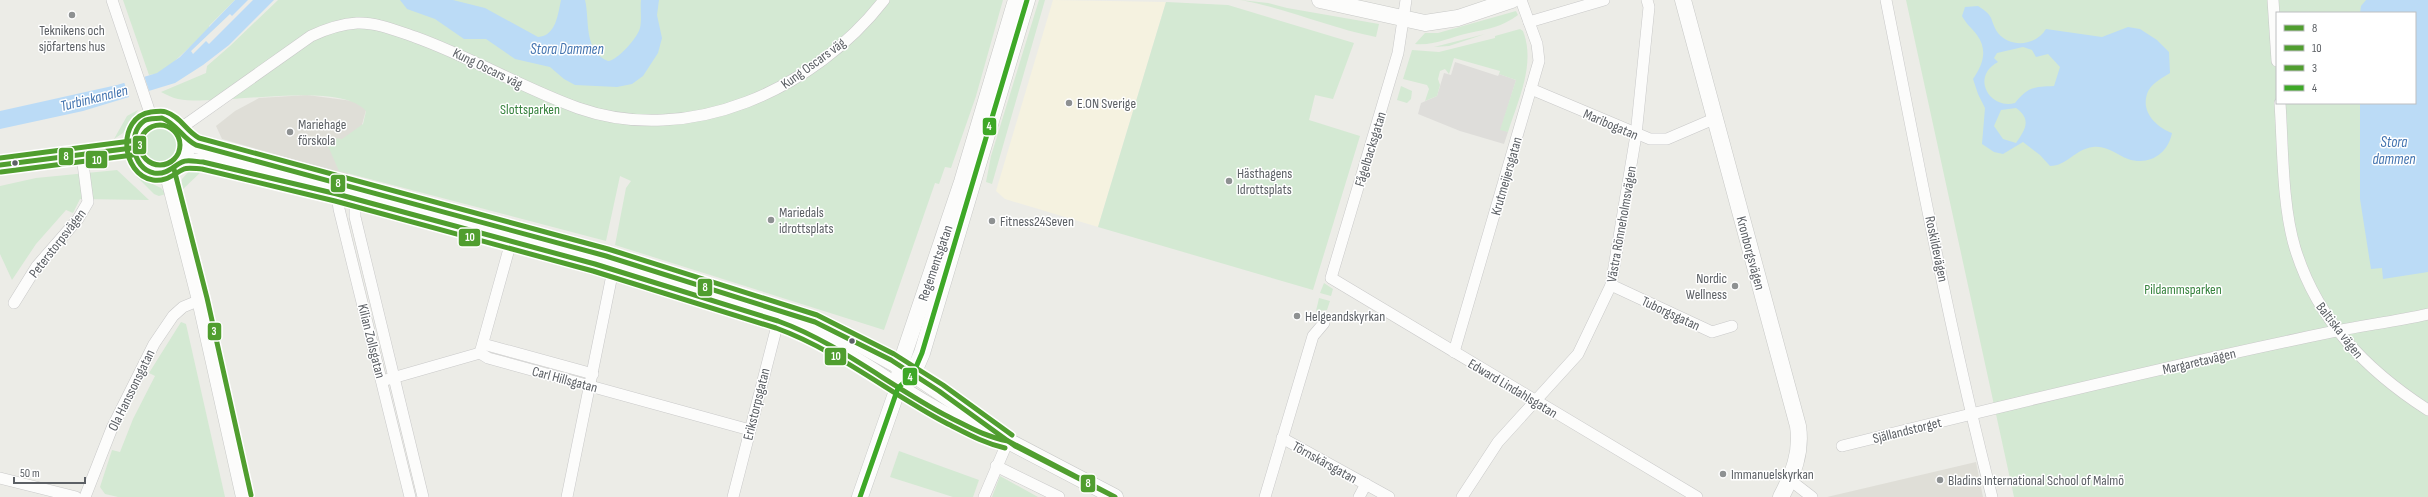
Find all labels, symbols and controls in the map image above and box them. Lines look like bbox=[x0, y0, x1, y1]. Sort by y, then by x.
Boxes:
marker: Teknikens och sjöfartens hus bbox=[67, 10, 77, 20]
legend bbox=[2276, 12, 2416, 104]
text: 8 bbox=[2312, 21, 2317, 36]
place label: Teknikens och sjöfartens hus bbox=[39, 22, 105, 55]
street label: Kung Oscars väg bbox=[778, 34, 849, 93]
water label: Stora Dammen bbox=[530, 40, 604, 59]
text: 10 bbox=[2312, 41, 2322, 56]
street label: Kung Oscars väg bbox=[450, 44, 526, 93]
text: 3 bbox=[2312, 61, 2317, 76]
water label: Turbinkanalen bbox=[58, 81, 130, 116]
text: 4 bbox=[2312, 81, 2317, 96]
place label: E.ON Sverige bbox=[1077, 95, 1136, 112]
marker: E.ON Sverige bbox=[1064, 98, 1074, 108]
park label: Slottsparken bbox=[500, 101, 560, 118]
street label: Maribogatan bbox=[1581, 105, 1641, 144]
street label: Fågelbacksgatan bbox=[1351, 110, 1390, 189]
place label: Mariehage förskola bbox=[298, 116, 347, 149]
line badge: 4 bbox=[982, 117, 997, 136]
text: 4 bbox=[986, 120, 992, 133]
marker: Mariehage förskola bbox=[285, 127, 295, 137]
water label: Stora dammen bbox=[2372, 133, 2416, 169]
line badge: 3 bbox=[132, 135, 147, 155]
street label: Krutmeijersgatan bbox=[1487, 135, 1526, 217]
text: 3 bbox=[138, 139, 143, 152]
line badge: 8 bbox=[58, 147, 74, 166]
text: 8 bbox=[63, 150, 69, 163]
line badge: 10 bbox=[85, 150, 108, 169]
text: 10 bbox=[92, 154, 102, 167]
unlabelled marker bbox=[10, 158, 20, 168]
place label: Hästhagens Idrottsplats bbox=[1237, 165, 1292, 198]
street label: Västra Rönneholmsvägen bbox=[1603, 165, 1640, 284]
line badge: 8 bbox=[330, 174, 346, 193]
marker: Hästhagens Idrottsplats bbox=[1224, 176, 1234, 186]
text: 8 bbox=[335, 177, 341, 190]
place label: Mariedals idrottsplats bbox=[779, 204, 834, 237]
street label: Peterstorpsvägen bbox=[25, 206, 90, 281]
place label: Fitness24Seven bbox=[1000, 213, 1074, 230]
street label: Kronborgsvägen bbox=[1733, 214, 1768, 292]
marker: Mariedals idrottsplats bbox=[766, 215, 776, 225]
street label: Roskildevägen bbox=[1921, 215, 1952, 284]
marker: Fitness24Seven bbox=[987, 216, 997, 226]
street label: Regementsgatan bbox=[915, 223, 956, 303]
line badge: 10 bbox=[458, 228, 481, 247]
text: 10 bbox=[465, 231, 475, 244]
place label: Nordic Wellness bbox=[1686, 270, 1727, 303]
line badge: 8 bbox=[697, 278, 713, 297]
text: 8 bbox=[702, 281, 708, 294]
marker: Nordic Wellness bbox=[1730, 281, 1740, 291]
park label: Pildammsparken bbox=[2144, 281, 2222, 298]
street label: Tuborgsgatan bbox=[1639, 292, 1703, 334]
street label: Baltiska vägen bbox=[2312, 299, 2367, 362]
street label: Kilian Zollsgatan bbox=[354, 302, 389, 380]
place label: Helgeandskyrkan bbox=[1305, 308, 1385, 325]
marker: Helgeandskyrkan bbox=[1292, 311, 1302, 321]
line badge: 3 bbox=[207, 322, 222, 341]
text: 3 bbox=[212, 325, 217, 338]
unlabelled marker bbox=[847, 336, 857, 346]
street label: Margaretavägen bbox=[2161, 345, 2237, 378]
street label: Ola Hanssonsgatan bbox=[104, 347, 159, 434]
line badge: 10 bbox=[824, 347, 847, 366]
text: 10 bbox=[831, 350, 841, 363]
street label: Edward Lindahlsgatan bbox=[1465, 355, 1561, 422]
street label: Carl Hillsgatan bbox=[530, 363, 599, 396]
street label: Erikstorpsgatan bbox=[739, 366, 774, 442]
line badge: 4 bbox=[902, 367, 918, 386]
text: 4 bbox=[907, 371, 913, 384]
street label: Själlandstorget bbox=[1871, 414, 1943, 447]
street label: Törnskärsgatan bbox=[1289, 438, 1360, 487]
scale bar bbox=[14, 459, 85, 485]
text: 50 m bbox=[20, 466, 40, 481]
place label: Immanuelskyrkan bbox=[1731, 466, 1814, 483]
marker: Immanuelskyrkan bbox=[1718, 469, 1728, 479]
place label: Bladins International School of Malmö bbox=[1948, 472, 2124, 489]
line badge: 8 bbox=[1080, 474, 1096, 493]
marker: Bladins International School of Malmö bbox=[1935, 475, 1945, 485]
text: 8 bbox=[1085, 477, 1091, 490]

